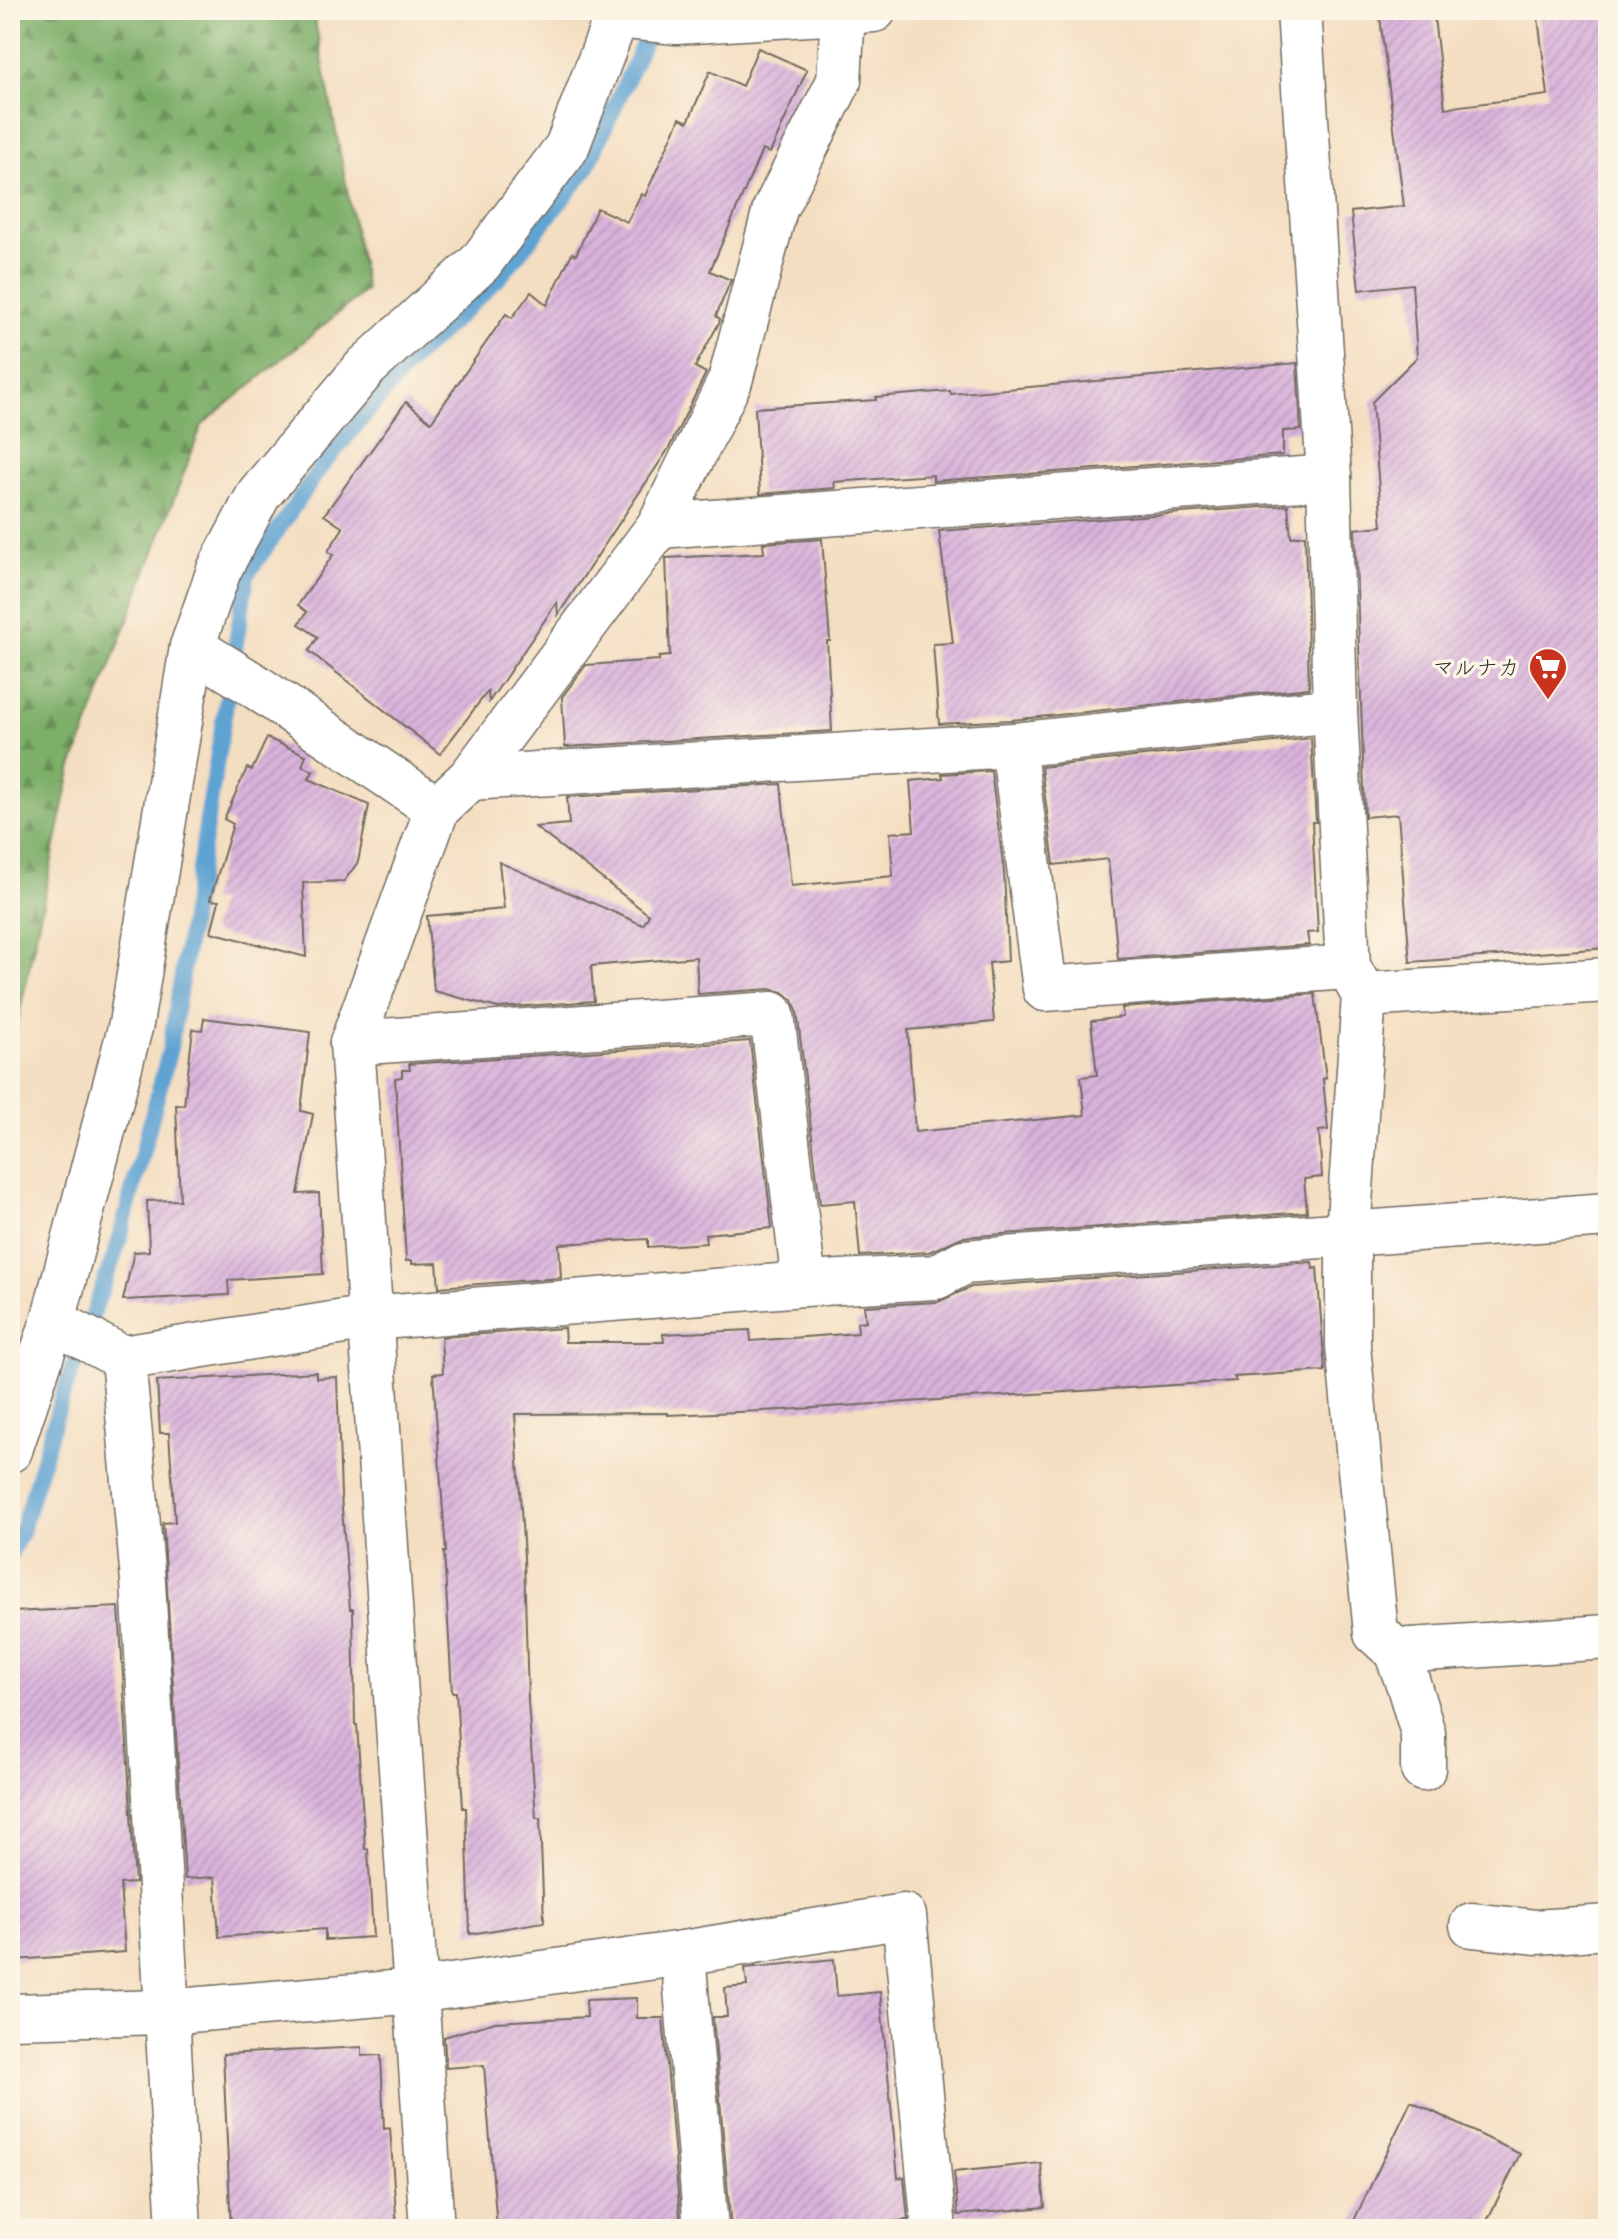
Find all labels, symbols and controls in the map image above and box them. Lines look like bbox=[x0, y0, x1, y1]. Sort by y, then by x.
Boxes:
supermarket icon: マルナカ bbox=[1527, 646, 1569, 701]
place label: マルナカ bbox=[1432, 652, 1520, 681]

